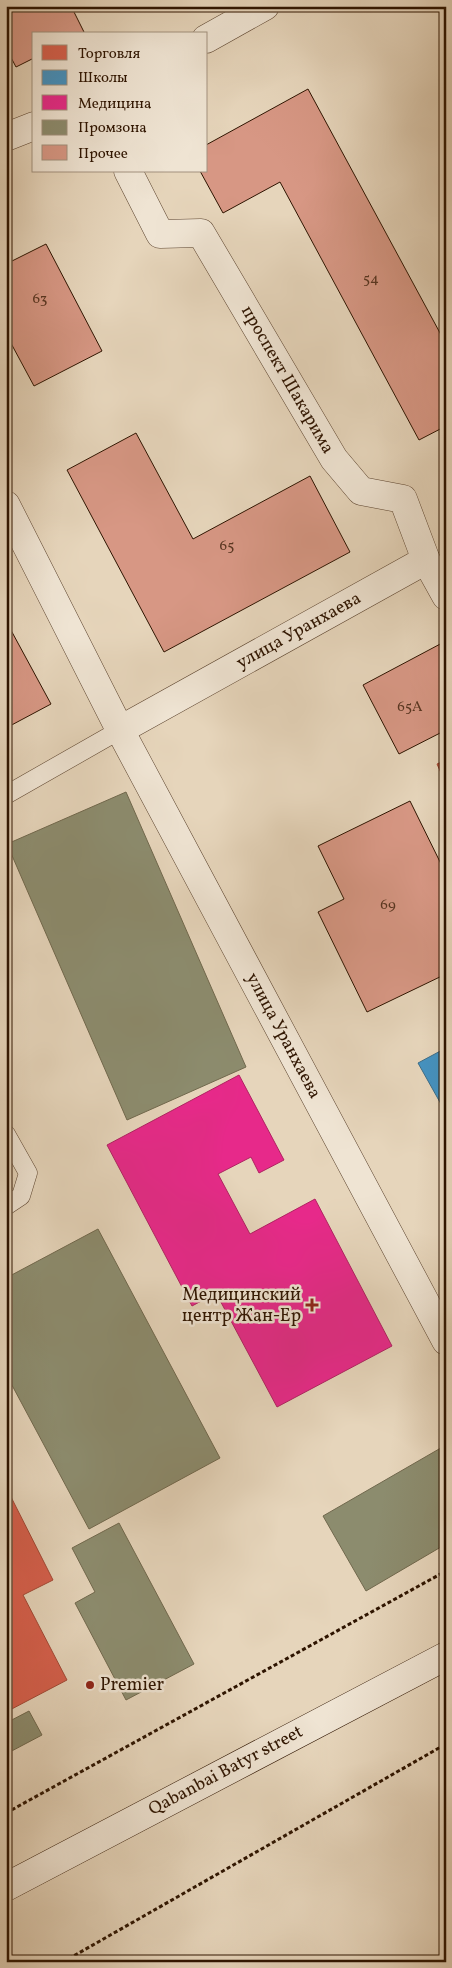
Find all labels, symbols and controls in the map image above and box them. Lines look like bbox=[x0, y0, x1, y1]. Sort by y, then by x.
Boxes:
legend bbox=[32, 32, 208, 172]
text: Торговля bbox=[78, 44, 140, 65]
text: Школы bbox=[78, 68, 128, 89]
text: Медицина bbox=[78, 94, 151, 115]
text: Промзона bbox=[78, 118, 147, 139]
text: Прочее bbox=[78, 144, 128, 165]
house number: 54 bbox=[363, 269, 379, 290]
house number: 63 bbox=[32, 289, 48, 310]
street label: проспект Шакарима bbox=[234, 301, 340, 459]
house number: 65 bbox=[220, 536, 234, 557]
street label: улица Уранхаева bbox=[232, 586, 366, 676]
house number: 65А bbox=[397, 697, 423, 718]
house number: 69 bbox=[380, 895, 396, 916]
street label: улица Уранхаева bbox=[239, 969, 327, 1103]
place label: Медицинский центр Жан-Ер bbox=[182, 1283, 301, 1329]
marker: Медицинский центр Жан-Ер bbox=[305, 1298, 319, 1312]
place label: Premier bbox=[100, 1673, 164, 1698]
marker: Premier bbox=[84, 1679, 96, 1691]
street label: Qabanbai Batyr street bbox=[144, 1720, 308, 1822]

